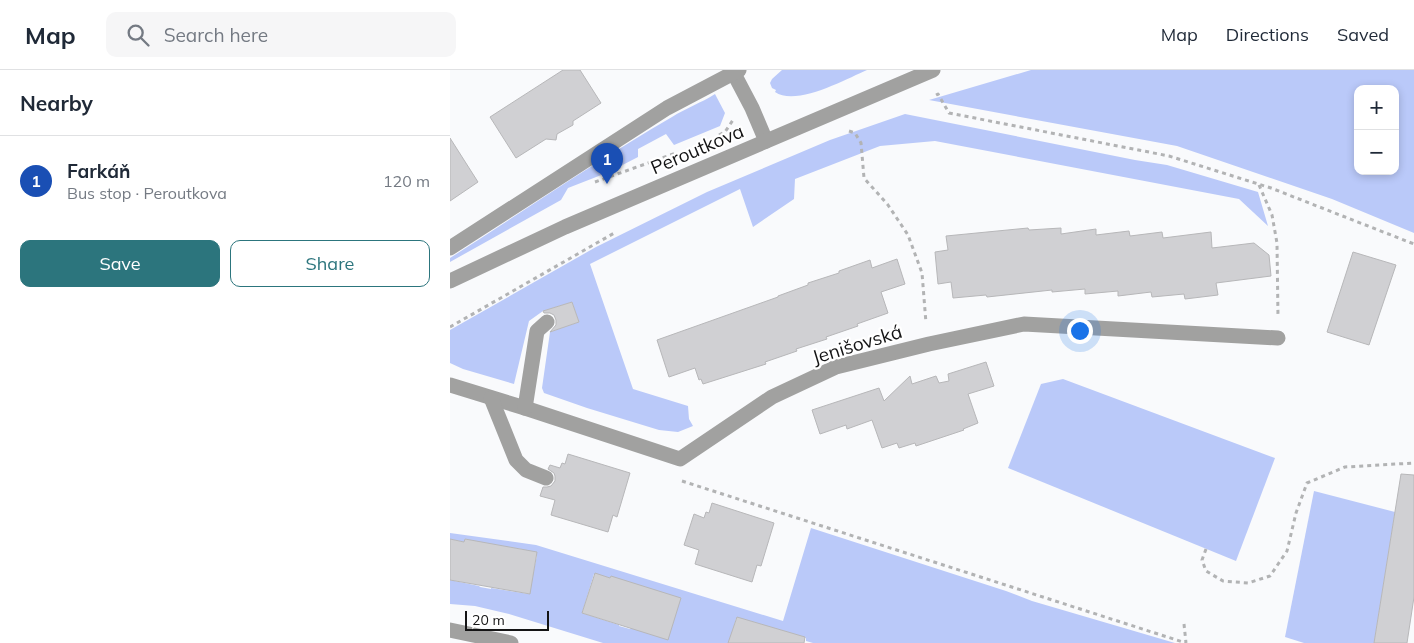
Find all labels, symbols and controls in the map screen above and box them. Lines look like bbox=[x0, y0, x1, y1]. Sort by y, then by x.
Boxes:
search box bbox=[106, 12, 456, 57]
text: Map bbox=[25, 20, 76, 50]
icon: search bbox=[124, 21, 152, 49]
text: Search here bbox=[164, 23, 268, 47]
text: Map bbox=[1161, 23, 1198, 46]
text: Directions bbox=[1226, 23, 1309, 46]
text: Saved bbox=[1337, 23, 1389, 46]
map controls bbox=[1354, 85, 1399, 175]
button: + bbox=[1354, 85, 1399, 130]
text: Nearby bbox=[20, 90, 93, 116]
street label: Peroutkova bbox=[647, 119, 747, 179]
button: − bbox=[1354, 130, 1399, 175]
pin: 1 bbox=[591, 143, 623, 184]
text: Farkáň bbox=[67, 159, 130, 183]
text: 1 bbox=[31, 171, 41, 191]
text: 120 m bbox=[383, 171, 430, 191]
text: Bus stop · Peroutkova bbox=[67, 183, 227, 203]
button: Save bbox=[20, 240, 220, 287]
button: Share bbox=[230, 240, 430, 287]
your location bbox=[1067, 318, 1093, 344]
street label: Jenišovská bbox=[809, 319, 905, 369]
scale bar bbox=[465, 608, 549, 631]
text: 20 m bbox=[472, 611, 505, 629]

